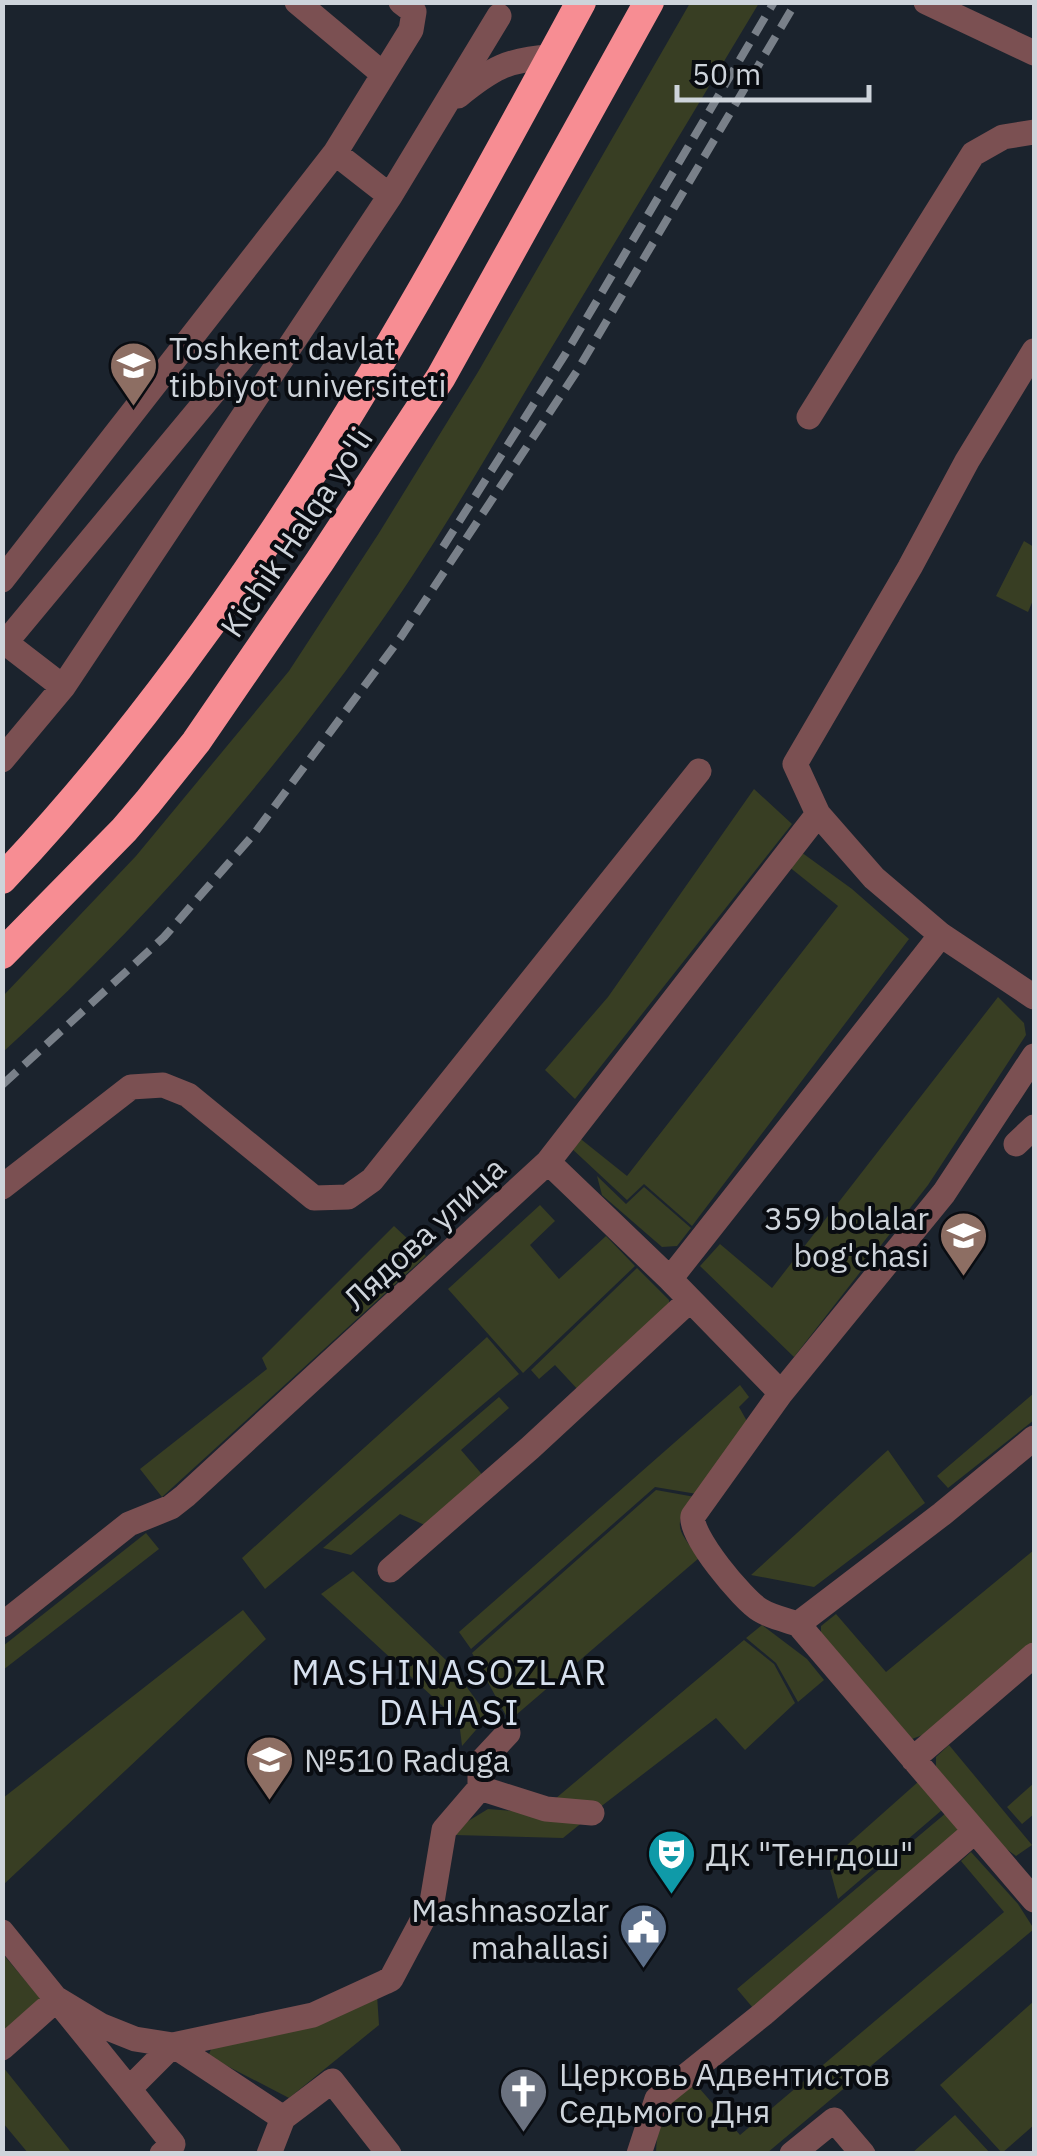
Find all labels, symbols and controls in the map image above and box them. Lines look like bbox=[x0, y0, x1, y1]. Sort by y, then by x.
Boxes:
scale bar bbox=[677, 40, 870, 102]
text: 50 m bbox=[692, 54, 761, 93]
place label: Toshkent davlat tibbiyot universiteti bbox=[169, 327, 447, 406]
school or university icon: Toshkent davlat tibbiyot universiteti bbox=[108, 340, 160, 408]
street label: Kichik Halqa yo'li bbox=[210, 419, 382, 645]
street label: Лядова улица bbox=[334, 1147, 514, 1319]
place label: 359 bolalar bog'chasi bbox=[764, 1197, 929, 1276]
school or university icon: 359 bolalar bog'chasi bbox=[938, 1210, 990, 1278]
district label: MASHINASOZLAR DAHASI bbox=[291, 1649, 609, 1735]
school or university icon: №510 Raduga bbox=[243, 1734, 295, 1802]
place label: №510 Raduga bbox=[304, 1739, 510, 1781]
theatre icon: ДК "Тенгдош" bbox=[645, 1828, 697, 1896]
place label: ДК "Тенгдош" bbox=[706, 1833, 913, 1875]
place label: Mashnasozlar mahallasi bbox=[411, 1889, 609, 1968]
public building icon: Mashnasozlar mahallasi bbox=[618, 1902, 670, 1970]
place label: Церковь Адвентистов Седьмого Дня bbox=[559, 2053, 890, 2132]
church icon: Церковь Адвентистов Седьмого Дня bbox=[498, 2066, 550, 2134]

